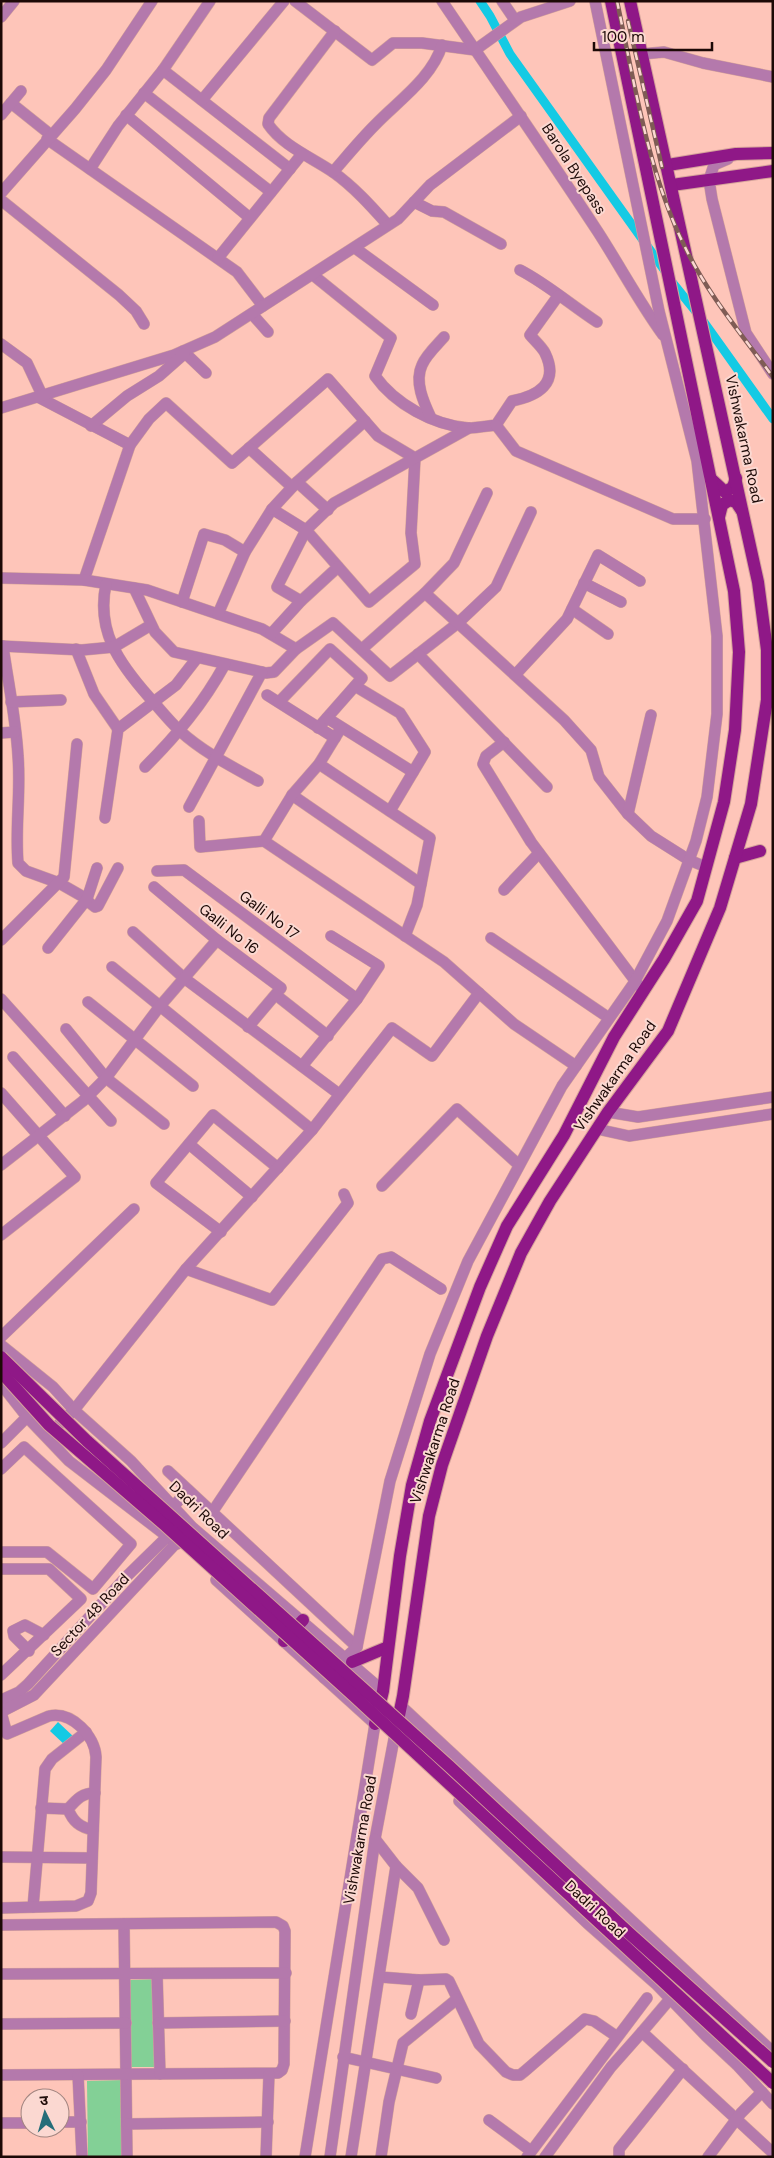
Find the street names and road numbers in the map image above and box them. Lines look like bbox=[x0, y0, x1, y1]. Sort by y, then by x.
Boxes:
street label: Barola Byepass bbox=[537, 120, 611, 218]
street label: Vishwakarma Road bbox=[721, 373, 767, 505]
street label: Galli No 17 bbox=[235, 886, 303, 944]
street label: Galli No 16 bbox=[195, 899, 263, 959]
street label: Vishwakarma Road bbox=[569, 1017, 661, 1135]
street label: Vishwakarma Road bbox=[405, 1376, 465, 1506]
street label: Dadri Road bbox=[165, 1476, 233, 1544]
street label: Sector 48 Road bbox=[46, 1569, 134, 1661]
street label: Vishwakarma Road bbox=[339, 1774, 381, 1906]
street label: Dadri Road bbox=[560, 1876, 630, 1942]

